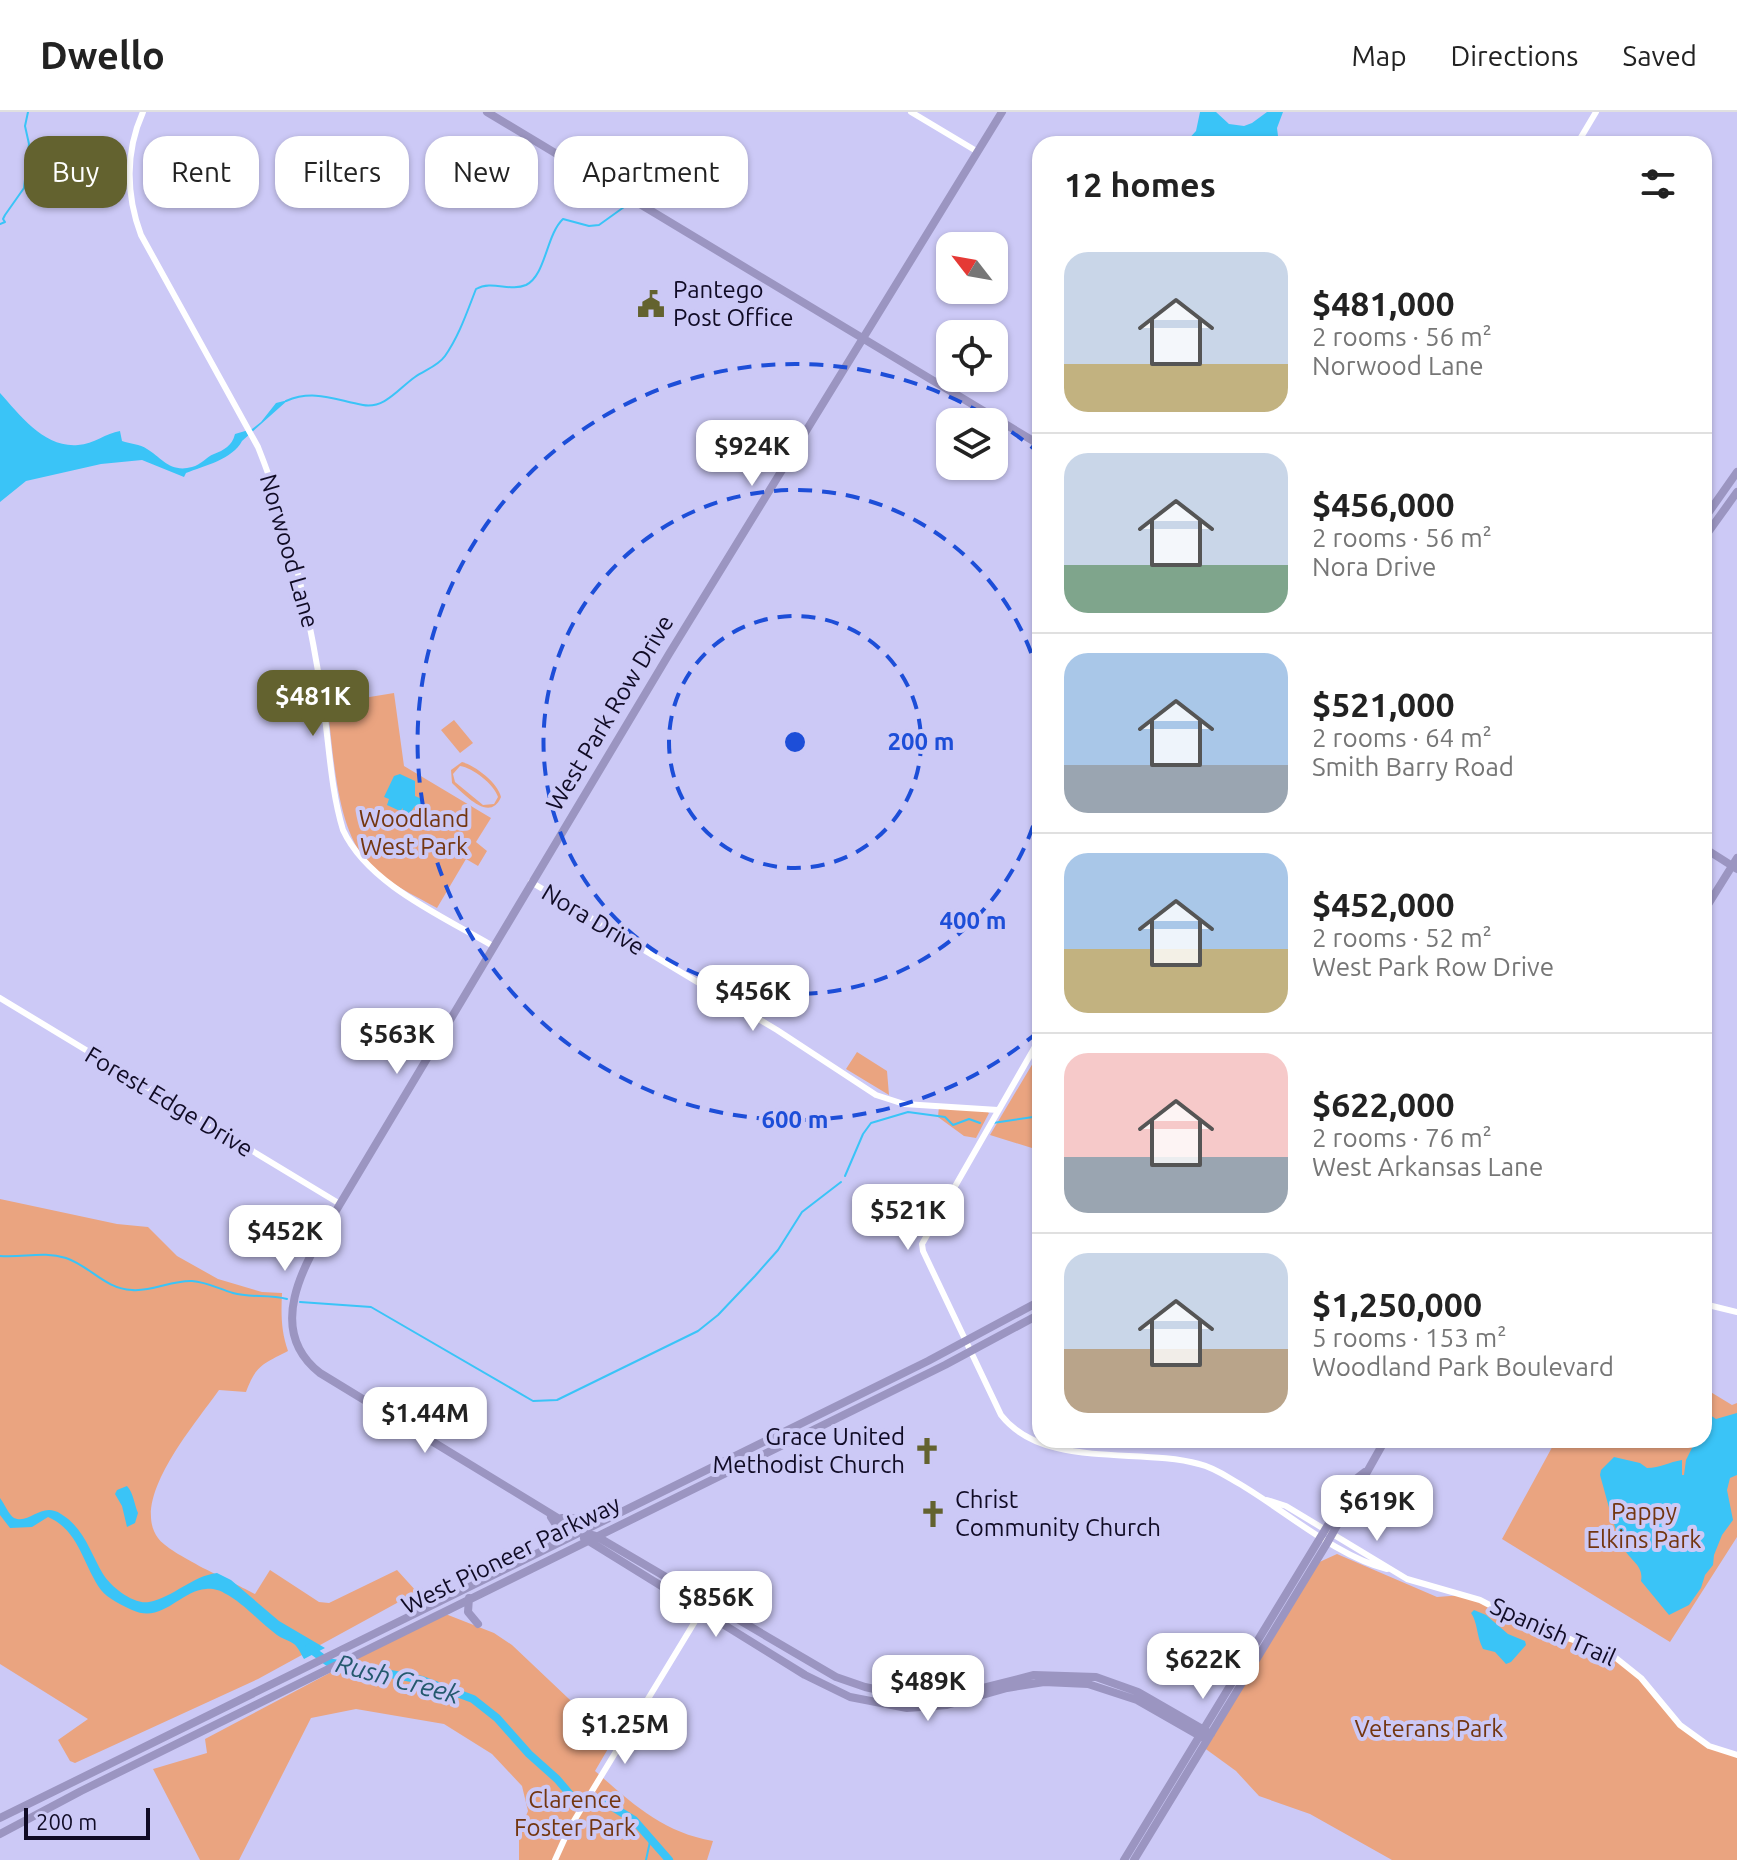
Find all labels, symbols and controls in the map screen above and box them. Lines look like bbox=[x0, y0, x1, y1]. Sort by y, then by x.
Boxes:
text: Dwello bbox=[40, 34, 165, 76]
text: Map bbox=[1351, 40, 1407, 71]
text: Directions bbox=[1451, 40, 1578, 71]
text: Saved bbox=[1622, 40, 1697, 71]
chip: Buy bbox=[24, 136, 127, 208]
chip: Rent bbox=[143, 136, 259, 208]
chip: Filters bbox=[275, 136, 409, 208]
chip: New bbox=[425, 136, 538, 208]
chip: Apartment bbox=[554, 136, 748, 208]
icon: filters bbox=[1636, 162, 1680, 206]
text: 12 homes bbox=[1064, 165, 1216, 203]
north arrow bbox=[936, 232, 1008, 304]
map controls bbox=[936, 232, 1008, 480]
place label: Pantego Post Office bbox=[673, 276, 794, 331]
icon: home bbox=[1128, 284, 1224, 380]
text: $481,000 bbox=[1312, 284, 1455, 322]
public building icon: Pantego Post Office bbox=[636, 289, 666, 319]
button: locate bbox=[936, 320, 1008, 392]
text: 2 rooms · 56 m² bbox=[1312, 322, 1492, 351]
text: Norwood Lane bbox=[1312, 351, 1484, 380]
button: layers bbox=[936, 408, 1008, 480]
pin: $924K bbox=[696, 420, 808, 488]
text: $924K bbox=[714, 431, 790, 460]
street label: Norwood Lane bbox=[255, 471, 324, 631]
icon: home bbox=[1128, 485, 1224, 581]
text: $456,000 bbox=[1312, 485, 1455, 523]
text: 2 rooms · 56 m² bbox=[1312, 523, 1492, 552]
text: Nora Drive bbox=[1312, 552, 1436, 581]
street label: West Park Row Drive bbox=[540, 610, 679, 815]
pin: $481K bbox=[257, 670, 369, 738]
text: $481K bbox=[275, 681, 351, 710]
icon: home bbox=[1128, 685, 1224, 781]
text: $521,000 bbox=[1312, 685, 1455, 723]
text: 2 rooms · 64 m² bbox=[1312, 723, 1492, 752]
centre of rings bbox=[781, 728, 809, 756]
text: 200 m bbox=[888, 728, 954, 755]
text: Smith Barry Road bbox=[1312, 752, 1514, 781]
park label: Woodland West Park bbox=[359, 805, 469, 860]
street label: Nora Drive bbox=[537, 878, 649, 961]
icon: home bbox=[1128, 885, 1224, 981]
text: $452,000 bbox=[1312, 885, 1455, 923]
text: 400 m bbox=[940, 907, 1006, 934]
text: 2 rooms · 52 m² bbox=[1312, 923, 1492, 952]
text: West Park Row Drive bbox=[1312, 952, 1554, 981]
pin: $456K bbox=[697, 965, 809, 1033]
text: $456K bbox=[715, 976, 791, 1005]
pin: $563K bbox=[341, 1008, 453, 1076]
text: $563K bbox=[359, 1019, 435, 1048]
street label: Forest Edge Drive bbox=[80, 1041, 258, 1162]
icon: home bbox=[1128, 1085, 1224, 1181]
text: $622,000 bbox=[1312, 1085, 1455, 1123]
text: 600 m bbox=[762, 1106, 828, 1133]
text: 2 rooms · 76 m² bbox=[1312, 1123, 1492, 1152]
text: West Arkansas Lane bbox=[1312, 1152, 1543, 1181]
pin: $521K bbox=[852, 1184, 964, 1252]
text: $521K bbox=[870, 1195, 946, 1224]
pin: $452K bbox=[229, 1205, 341, 1273]
text: $452K bbox=[247, 1216, 323, 1245]
icon: home bbox=[1128, 1285, 1224, 1381]
text: $1,250,000 bbox=[1312, 1285, 1482, 1323]
text: 5 rooms · 153 m² bbox=[1312, 1323, 1507, 1352]
text: Woodland Park Boulevard bbox=[1312, 1352, 1614, 1381]
pin: $1.44M bbox=[360, 1387, 490, 1455]
text: $1.44M bbox=[381, 1398, 469, 1427]
place label: Grace United Methodist Church bbox=[712, 1423, 905, 1478]
church icon: Grace United Methodist Church bbox=[912, 1436, 942, 1466]
pin: $619K bbox=[1321, 1475, 1433, 1543]
place label: Christ Community Church bbox=[955, 1486, 1161, 1541]
text: $619K bbox=[1339, 1486, 1415, 1515]
street label: West Pioneer Parkway bbox=[397, 1490, 625, 1619]
park label: Pappy Elkins Park bbox=[1586, 1498, 1702, 1553]
church icon: Christ Community Church bbox=[918, 1499, 948, 1529]
pin: $856K bbox=[660, 1571, 772, 1639]
text: $856K bbox=[678, 1582, 754, 1611]
street label: Spanish Trail bbox=[1486, 1592, 1620, 1671]
pin: $622K bbox=[1147, 1633, 1259, 1701]
text: $622K bbox=[1165, 1644, 1241, 1673]
water label: Rush Creek bbox=[333, 1648, 464, 1709]
pin: $489K bbox=[872, 1655, 984, 1723]
text: $489K bbox=[890, 1666, 966, 1695]
pin: $1.25M bbox=[560, 1698, 690, 1766]
text: $1.25M bbox=[581, 1709, 669, 1738]
park label: Veterans Park bbox=[1355, 1715, 1503, 1742]
park label: Clarence Foster Park bbox=[514, 1786, 636, 1841]
scale bar bbox=[24, 1804, 150, 1840]
text: 200 m bbox=[36, 1809, 97, 1834]

